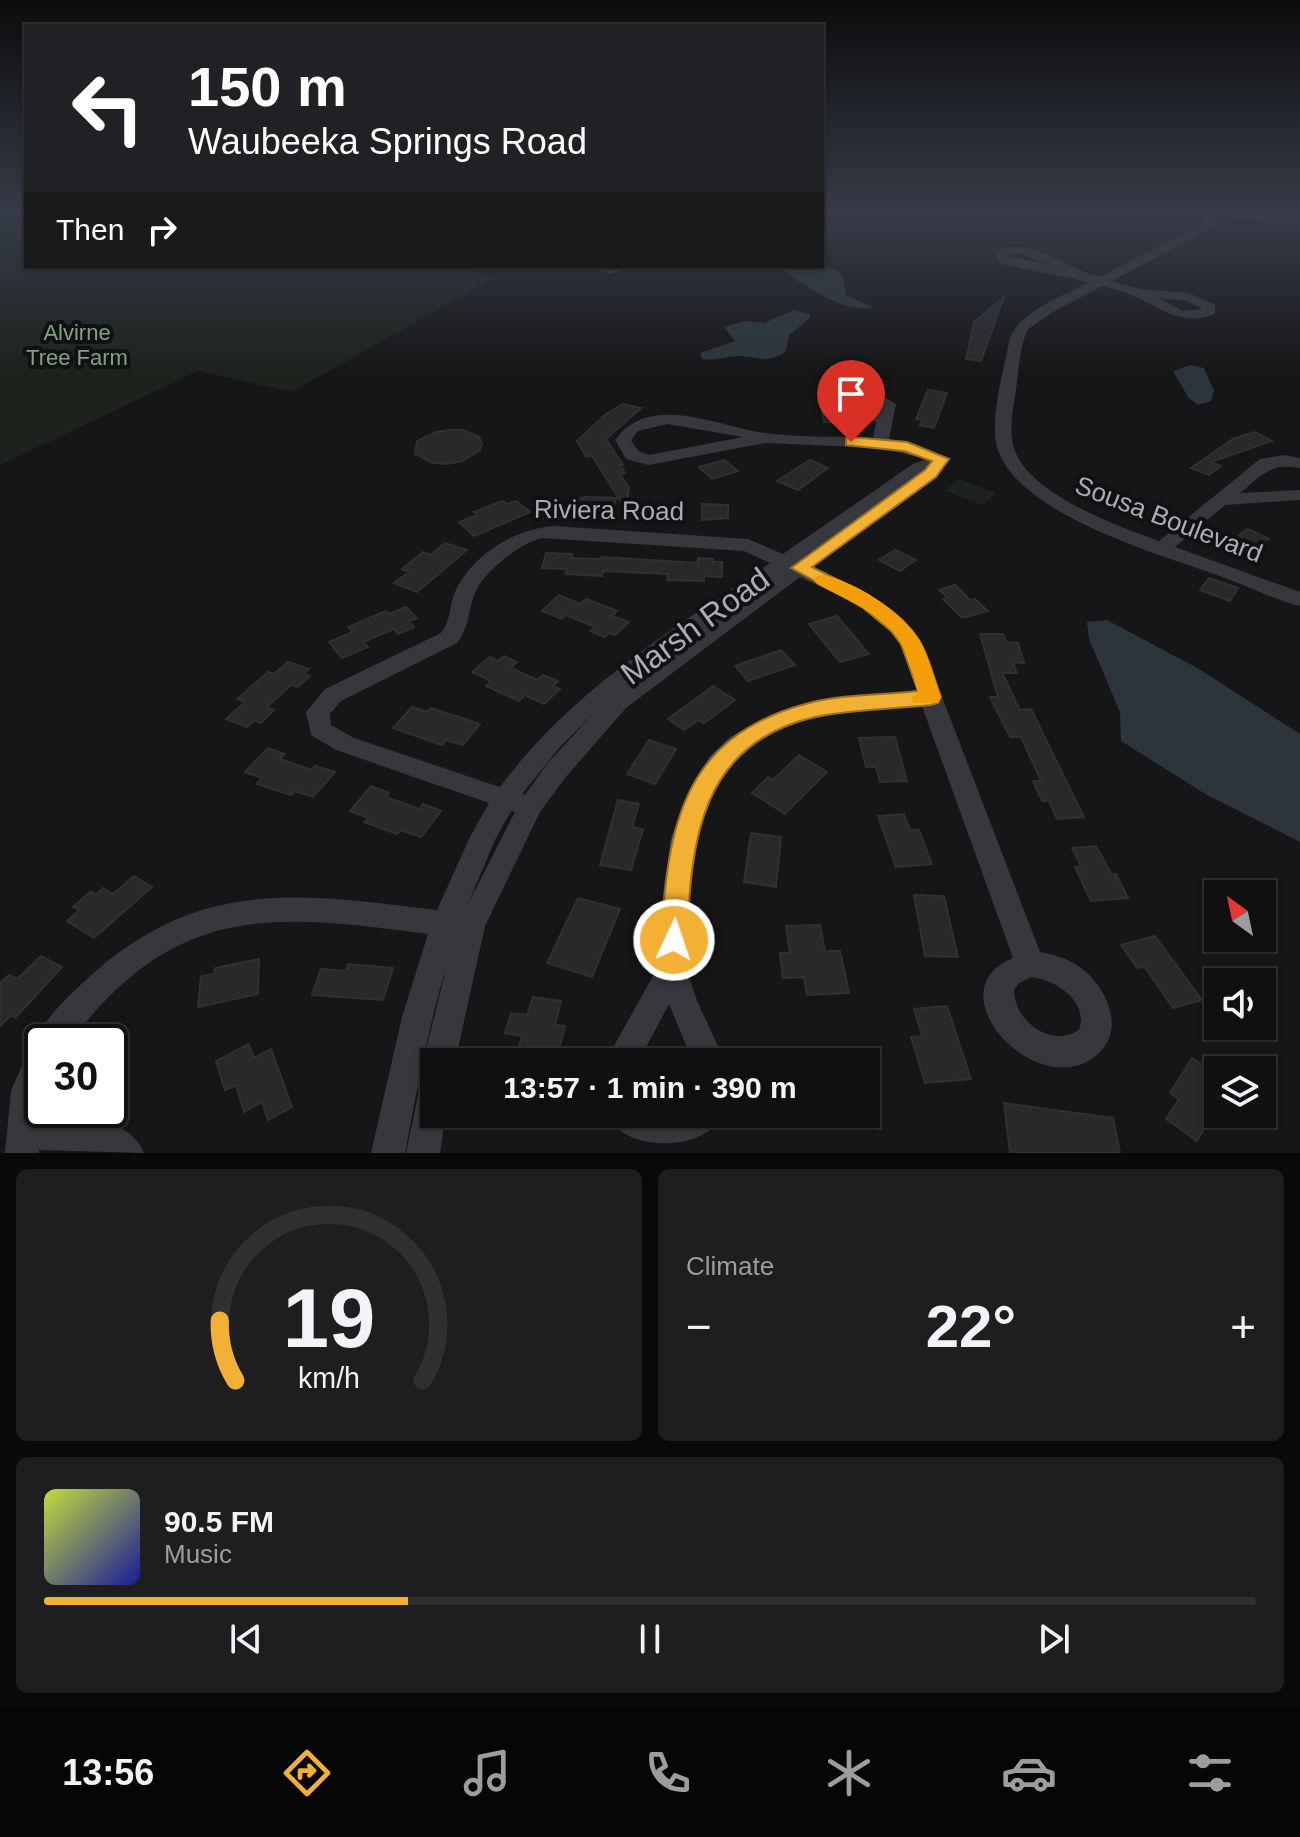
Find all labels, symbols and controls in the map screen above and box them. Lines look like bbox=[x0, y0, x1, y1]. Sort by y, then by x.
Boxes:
text: 150 m bbox=[188, 55, 347, 118]
icon: left bbox=[56, 56, 160, 160]
text: Waubeeka Springs Road bbox=[188, 121, 587, 162]
icon: right bbox=[140, 208, 184, 252]
text: Then bbox=[56, 213, 124, 246]
park label: Alvirne Tree Farm bbox=[26, 320, 128, 370]
pin bbox=[817, 360, 885, 442]
icon: arrive bbox=[829, 372, 873, 416]
street label: Sousa Boulevard bbox=[1071, 470, 1267, 568]
street label: Riviera Road bbox=[534, 494, 684, 526]
street label: Marsh Road bbox=[614, 560, 776, 692]
north arrow bbox=[1204, 880, 1276, 952]
map controls bbox=[1204, 880, 1276, 1128]
position arrow bbox=[632, 898, 716, 982]
button: sound bbox=[1204, 968, 1276, 1040]
speed limit sign: 30 bbox=[24, 1024, 128, 1128]
button: layers bbox=[1204, 1056, 1276, 1128]
text: 13:57 · 1 min · 390 m bbox=[503, 1071, 797, 1104]
text: Climate bbox=[686, 1251, 774, 1281]
text: 19 bbox=[283, 1272, 375, 1365]
text: 22° bbox=[926, 1293, 1016, 1360]
text: − bbox=[686, 1302, 712, 1351]
text: + bbox=[1230, 1302, 1256, 1351]
text: km/h bbox=[298, 1362, 360, 1394]
text: 90.5 FM bbox=[164, 1505, 274, 1538]
text: Music bbox=[164, 1539, 232, 1569]
icon: previous bbox=[224, 1617, 268, 1661]
icon: pause bbox=[628, 1617, 672, 1661]
icon: next bbox=[1032, 1617, 1076, 1661]
icon: directions bbox=[279, 1745, 335, 1801]
icon: music bbox=[459, 1745, 515, 1801]
icon: phone bbox=[640, 1745, 696, 1801]
icon: climate bbox=[821, 1745, 877, 1801]
icon: car bbox=[1001, 1745, 1057, 1801]
icon: filters bbox=[1182, 1745, 1238, 1801]
text: 13:56 bbox=[62, 1752, 154, 1793]

